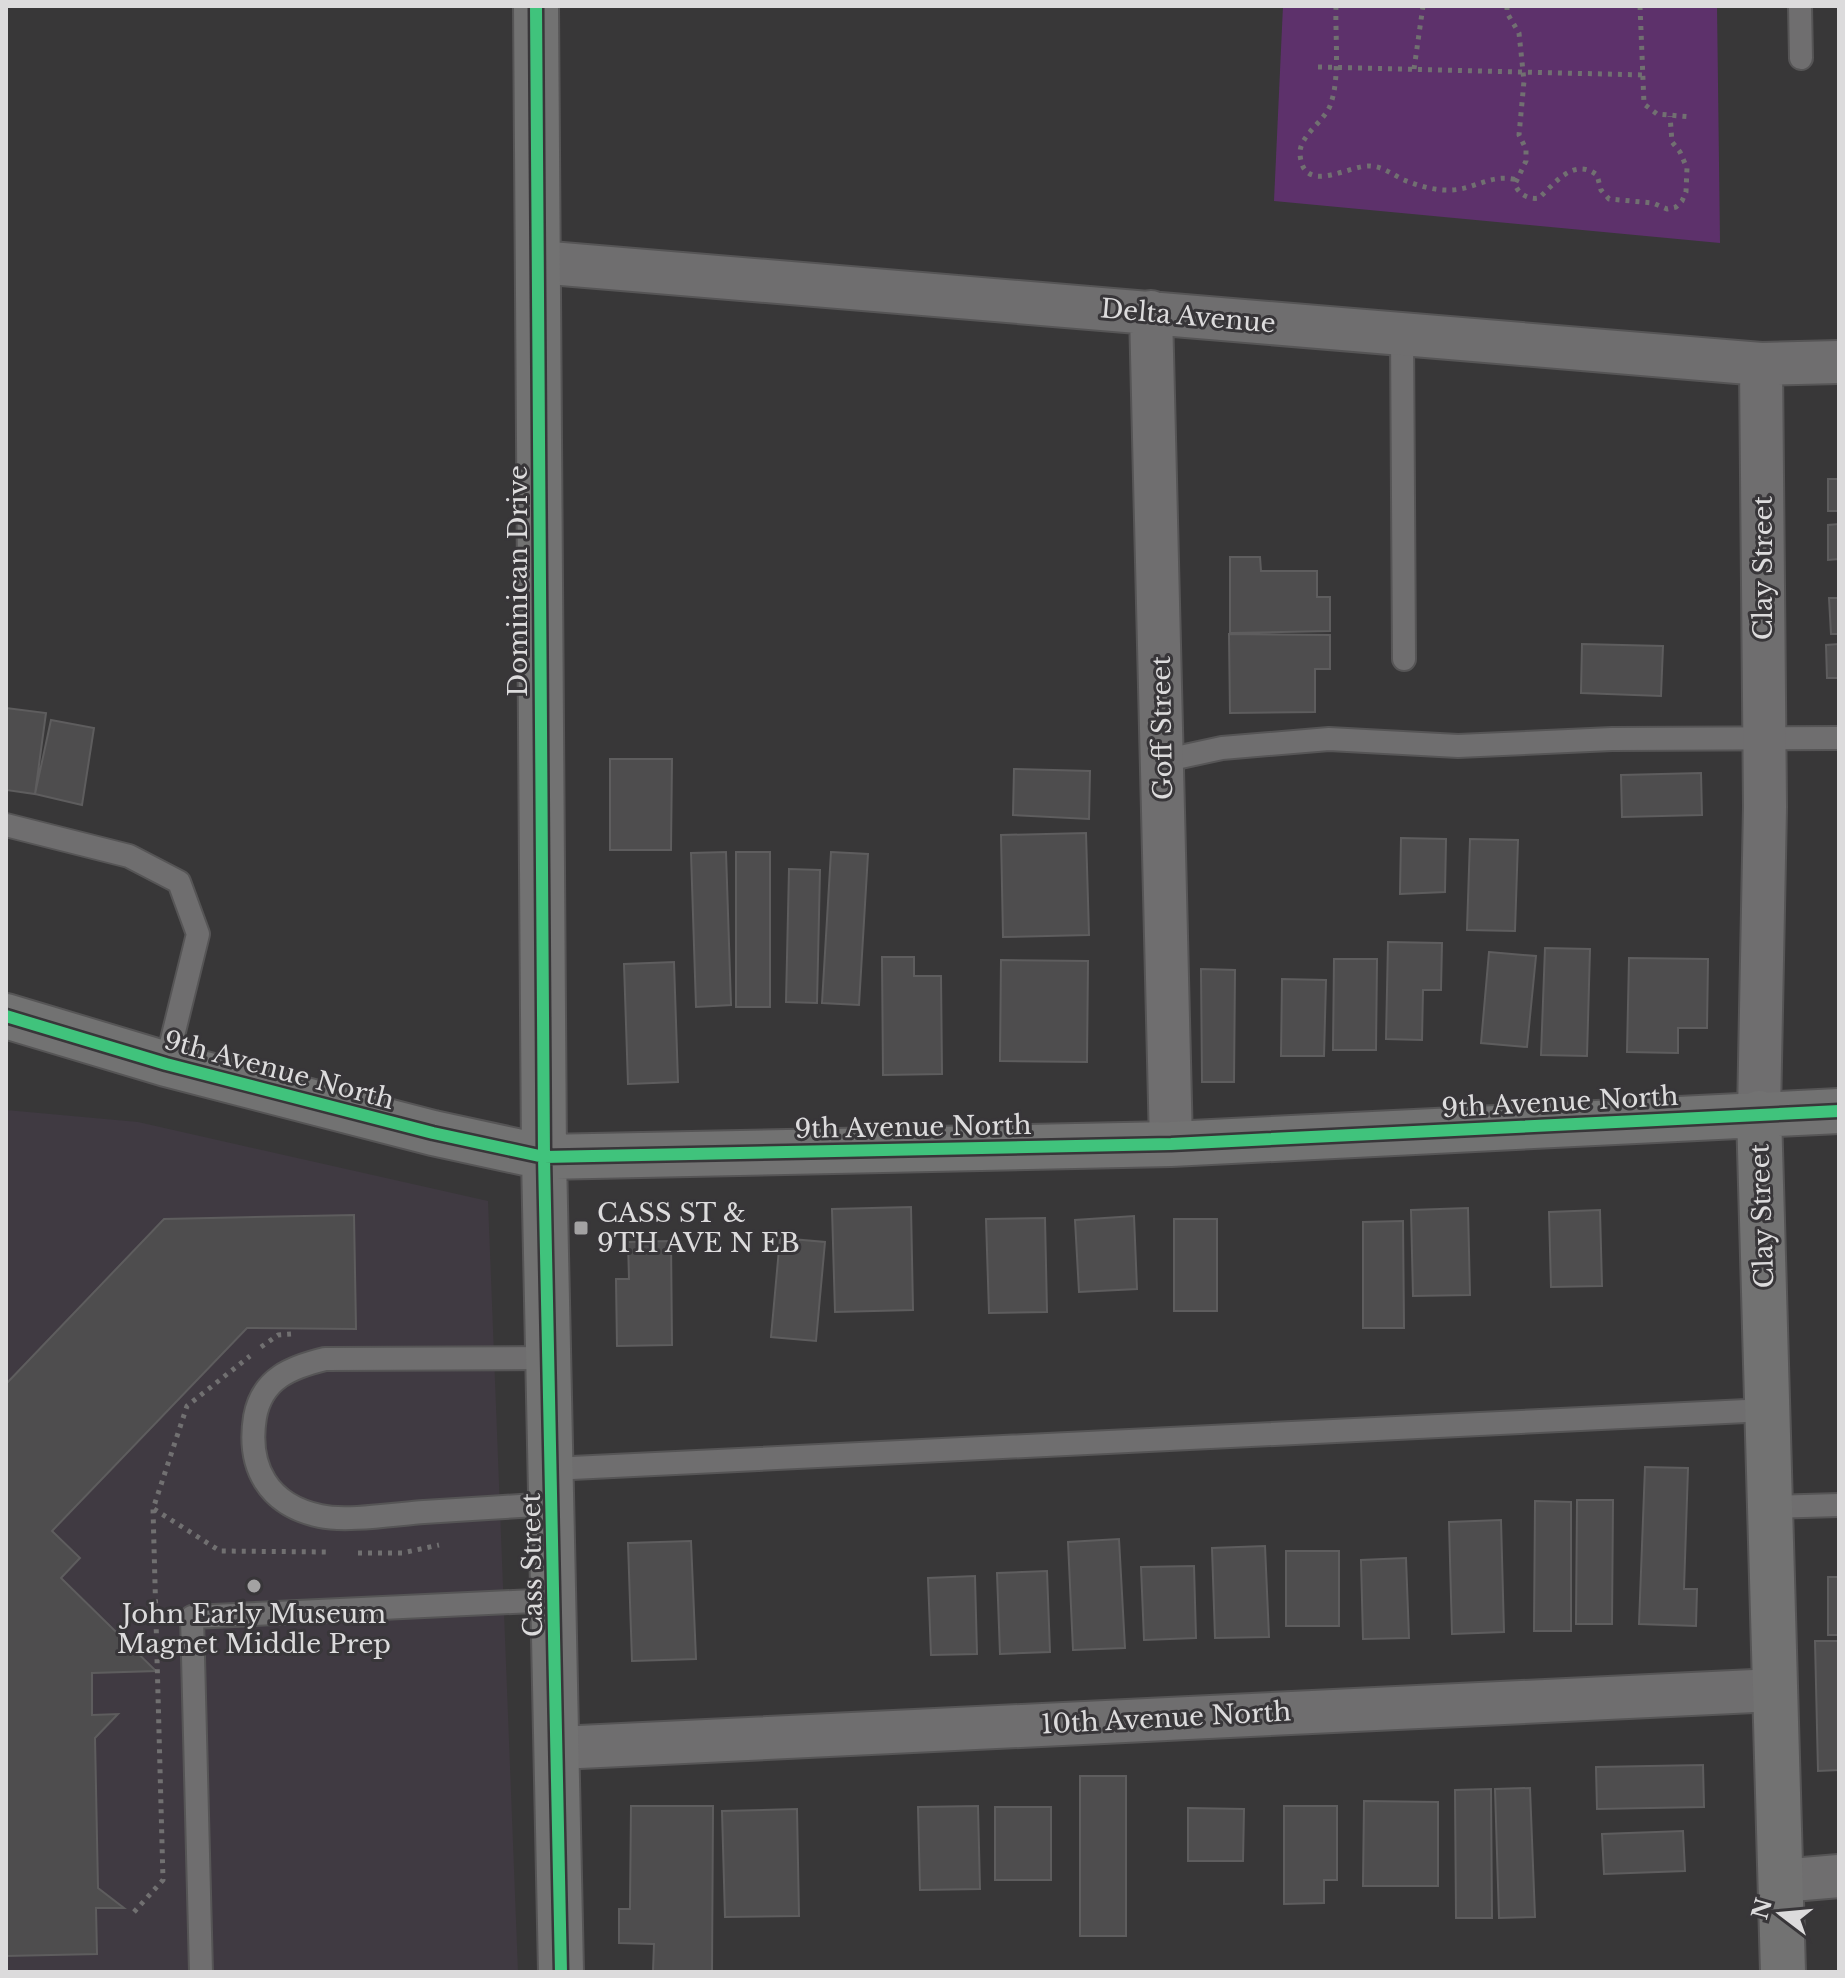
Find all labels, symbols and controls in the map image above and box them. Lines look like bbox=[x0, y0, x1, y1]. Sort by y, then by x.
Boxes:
street label: Delta Avenue bbox=[1099, 292, 1277, 340]
street label: Dominican Drive bbox=[502, 465, 534, 697]
street label: Clay Street bbox=[1747, 495, 1779, 640]
street label: Goff Street bbox=[1145, 655, 1179, 800]
street label: 9th Avenue North bbox=[160, 1024, 398, 1116]
street label: 9th Avenue North bbox=[1441, 1080, 1679, 1124]
street label: 9th Avenue North bbox=[794, 1109, 1032, 1145]
street label: Clay Street bbox=[1743, 1143, 1781, 1289]
place label: CASS ST & 9TH AVE N EB bbox=[597, 1197, 800, 1259]
marker: CASS ST & 9TH AVE N EB bbox=[572, 1219, 590, 1237]
street label: Cass Street bbox=[515, 1492, 549, 1638]
marker: John Early Museum Magnet Middle Prep bbox=[245, 1577, 263, 1595]
place label: John Early Museum Magnet Middle Prep bbox=[117, 1598, 391, 1660]
street label: 10th Avenue North bbox=[1040, 1695, 1292, 1741]
north arrow bbox=[1741, 1874, 1821, 1954]
text: N bbox=[1746, 1895, 1778, 1922]

